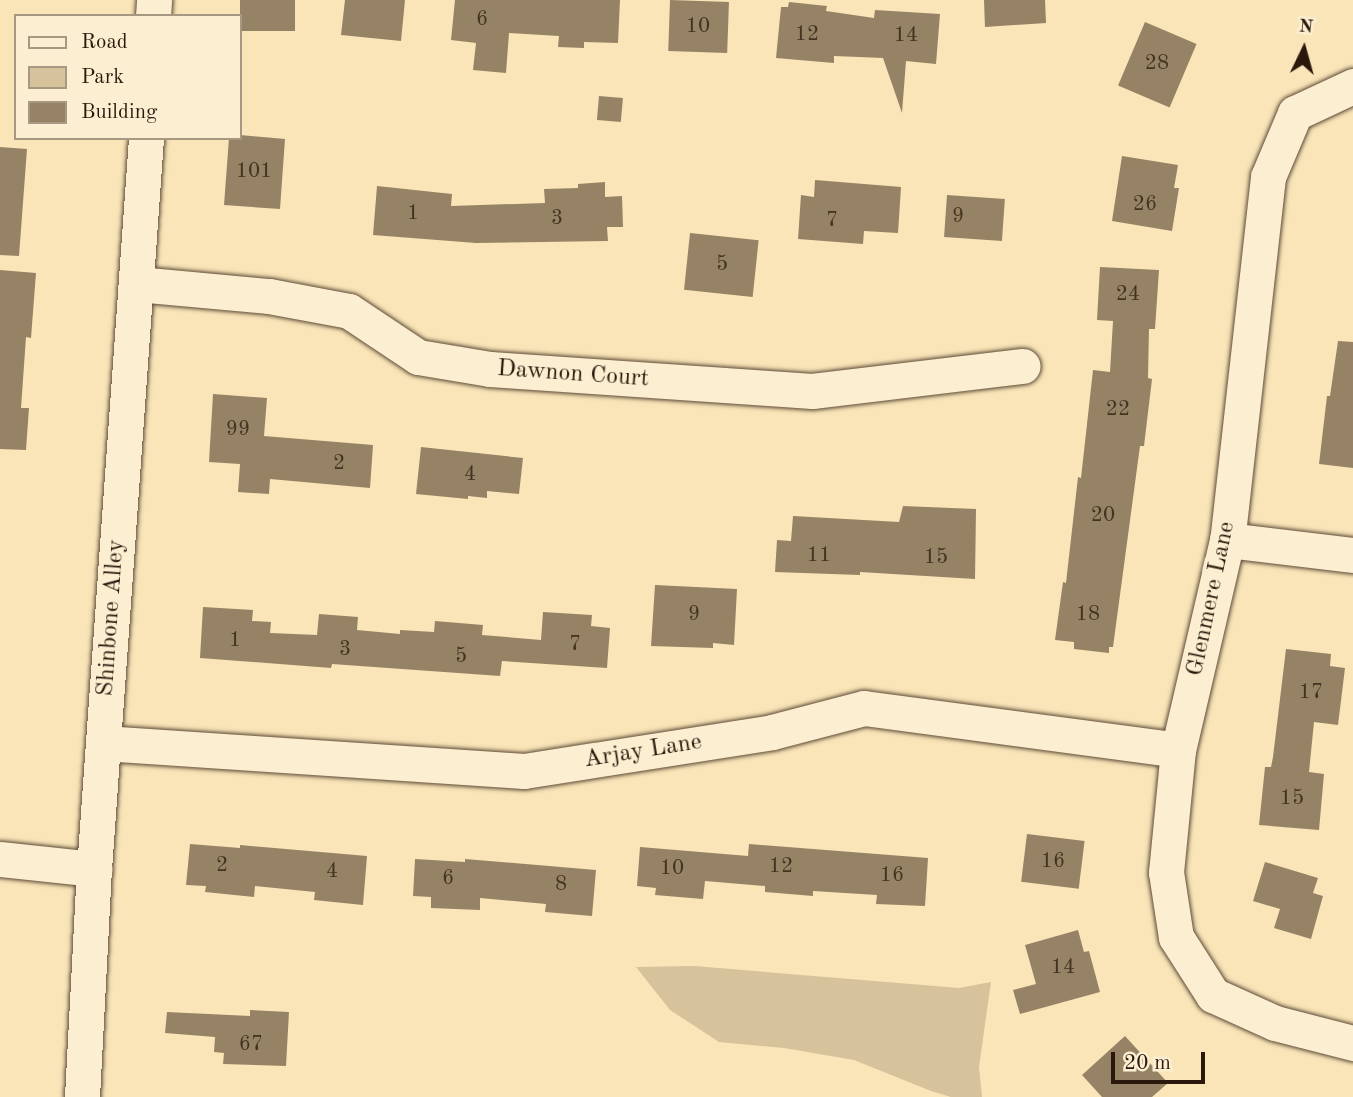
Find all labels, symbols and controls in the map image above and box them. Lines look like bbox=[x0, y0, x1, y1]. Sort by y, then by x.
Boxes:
house number: 6 bbox=[476, 7, 488, 33]
legend bbox=[14, 14, 242, 140]
house number: 10 bbox=[686, 14, 710, 40]
north arrow bbox=[1269, 14, 1339, 84]
text: N bbox=[1298, 17, 1314, 38]
house number: 12 bbox=[795, 22, 819, 48]
house number: 14 bbox=[894, 23, 918, 49]
text: Road bbox=[81, 32, 128, 53]
house number: 28 bbox=[1145, 51, 1169, 77]
text: Park bbox=[81, 67, 124, 88]
text: Building bbox=[81, 102, 157, 123]
house number: 101 bbox=[236, 159, 272, 185]
house number: 26 bbox=[1133, 192, 1157, 218]
house number: 1 bbox=[407, 201, 419, 227]
house number: 9 bbox=[952, 204, 964, 230]
house number: 3 bbox=[551, 206, 563, 232]
house number: 7 bbox=[826, 208, 838, 234]
house number: 5 bbox=[716, 252, 728, 278]
house number: 24 bbox=[1116, 282, 1140, 308]
street label: Dawnon Court bbox=[496, 355, 650, 395]
house number: 22 bbox=[1106, 397, 1130, 423]
house number: 99 bbox=[226, 417, 250, 443]
house number: 2 bbox=[333, 451, 345, 477]
house number: 4 bbox=[464, 462, 476, 488]
house number: 20 bbox=[1091, 503, 1115, 529]
street label: Glenmere Lane bbox=[1182, 519, 1242, 679]
street label: Shinbone Alley bbox=[92, 539, 132, 697]
house number: 11 bbox=[807, 543, 831, 569]
house number: 15 bbox=[924, 545, 948, 571]
house number: 9 bbox=[688, 602, 700, 628]
house number: 18 bbox=[1076, 602, 1100, 628]
house number: 1 bbox=[229, 628, 241, 654]
house number: 7 bbox=[569, 632, 581, 658]
house number: 3 bbox=[339, 637, 351, 663]
house number: 5 bbox=[455, 644, 467, 670]
house number: 17 bbox=[1299, 680, 1323, 706]
street label: Arjay Lane bbox=[582, 728, 704, 776]
house number: 15 bbox=[1280, 786, 1304, 812]
house number: 16 bbox=[1041, 849, 1065, 875]
house number: 2 bbox=[216, 853, 228, 879]
house number: 12 bbox=[769, 854, 793, 880]
house number: 10 bbox=[660, 856, 684, 882]
house number: 4 bbox=[326, 859, 338, 885]
house number: 16 bbox=[880, 863, 904, 889]
house number: 6 bbox=[442, 866, 454, 892]
house number: 8 bbox=[555, 872, 567, 898]
house number: 14 bbox=[1051, 955, 1075, 981]
house number: 67 bbox=[239, 1032, 263, 1058]
scale bar bbox=[1115, 1038, 1210, 1082]
text: 20 m bbox=[1124, 1053, 1171, 1074]

